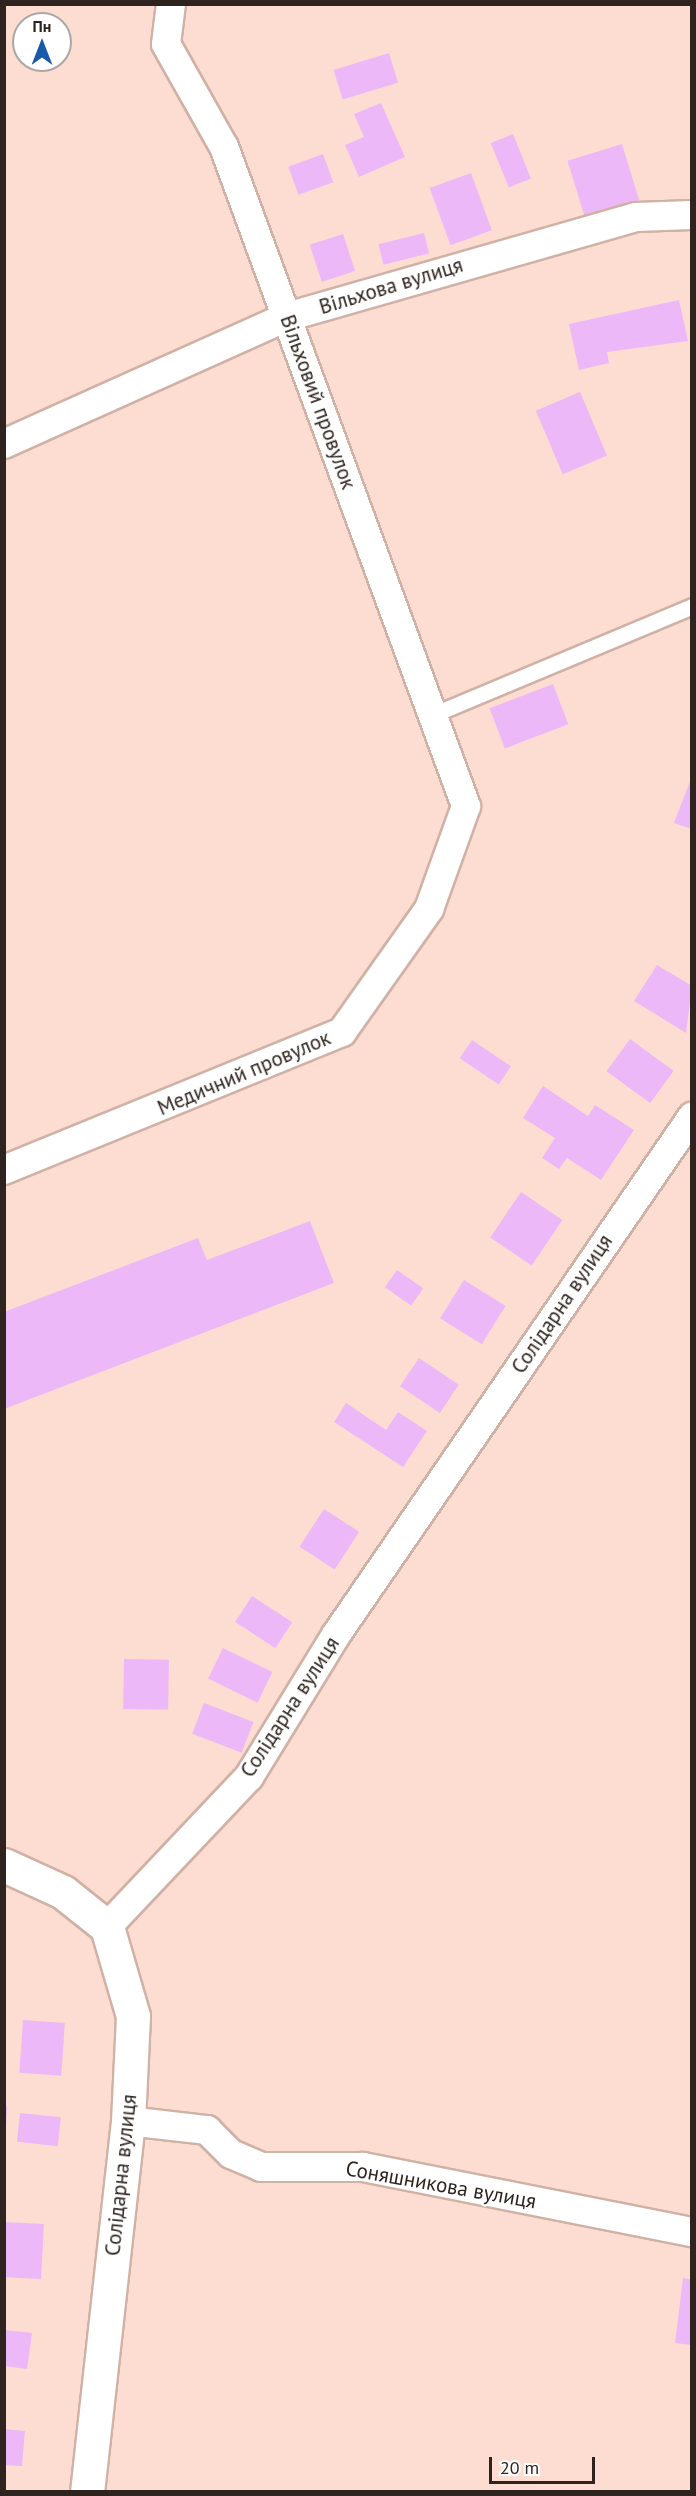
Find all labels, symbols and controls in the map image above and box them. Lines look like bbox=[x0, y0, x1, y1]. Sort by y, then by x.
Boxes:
north arrow bbox=[12, 12, 72, 72]
text: Пн bbox=[33, 16, 51, 36]
street label: Вільхова вулиця bbox=[316, 252, 466, 320]
street label: Вільховий провулок bbox=[275, 311, 361, 493]
street label: Медичний провулок bbox=[154, 1025, 334, 1121]
street label: Солідарна вулиця bbox=[506, 1230, 618, 1378]
street label: Солідарна вулиця bbox=[235, 1632, 345, 1782]
street label: Солідарна вулиця bbox=[100, 2093, 142, 2257]
street label: Соняшникова вулиця bbox=[344, 2156, 538, 2214]
scale bar bbox=[492, 2445, 598, 2483]
text: 20 m bbox=[500, 2456, 539, 2479]

